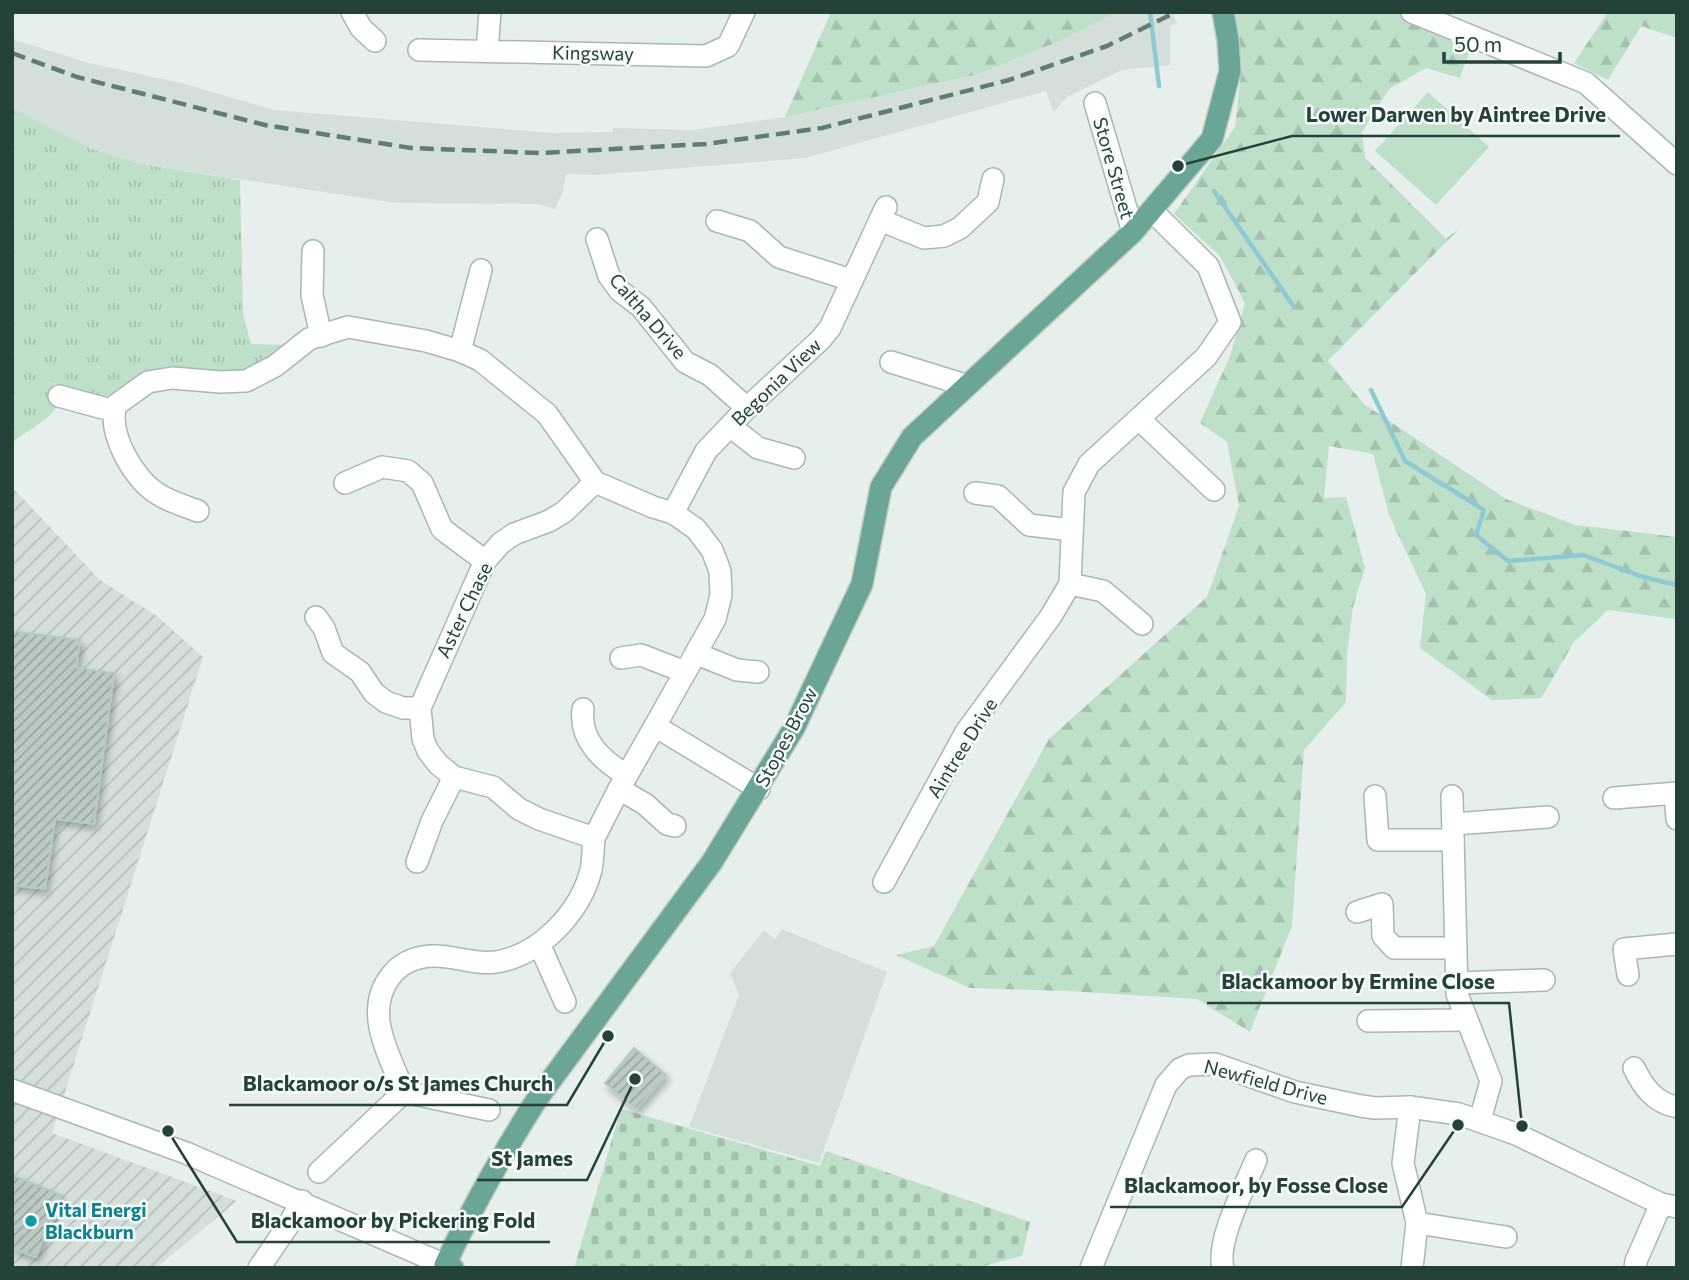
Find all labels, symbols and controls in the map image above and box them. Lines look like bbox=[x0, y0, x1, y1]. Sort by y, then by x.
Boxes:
scale bar bbox=[1444, 21, 1560, 65]
text: 50 m bbox=[1454, 31, 1502, 56]
street label: Kingsway bbox=[552, 40, 634, 65]
callout: Lower Darwen by Aintree Drive bbox=[1292, 94, 1620, 136]
text: Lower Darwen by Aintree Drive bbox=[1306, 101, 1606, 126]
street label: Store Street bbox=[1089, 114, 1140, 221]
street label: Caltha Drive bbox=[605, 268, 692, 363]
street label: Begonia View bbox=[726, 333, 825, 430]
street label: Aster Chase bbox=[431, 558, 496, 661]
street label: Stopes Brow bbox=[750, 683, 821, 790]
street label: Aintree Drive bbox=[922, 694, 1001, 802]
callout: Blackamoor by Ermine Close bbox=[1207, 961, 1509, 1003]
text: Blackamoor by Ermine Close bbox=[1221, 968, 1495, 993]
street label: Newfield Drive bbox=[1202, 1054, 1330, 1109]
callout: Blackamoor o/s St James Church bbox=[229, 1063, 567, 1105]
text: Blackamoor o/s St James Church bbox=[243, 1070, 553, 1095]
callout: St James bbox=[477, 1138, 587, 1180]
text: St James bbox=[491, 1145, 573, 1170]
callout: Blackamoor, by Fosse Close bbox=[1110, 1165, 1402, 1207]
text: Blackamoor, by Fosse Close bbox=[1124, 1172, 1388, 1197]
place label: Vital Energi Blackburn bbox=[45, 1198, 147, 1243]
callout: Blackamoor by Pickering Fold bbox=[237, 1200, 550, 1242]
text: Blackamoor by Pickering Fold bbox=[251, 1207, 535, 1232]
marker: Vital Energi Blackburn bbox=[23, 1213, 39, 1229]

